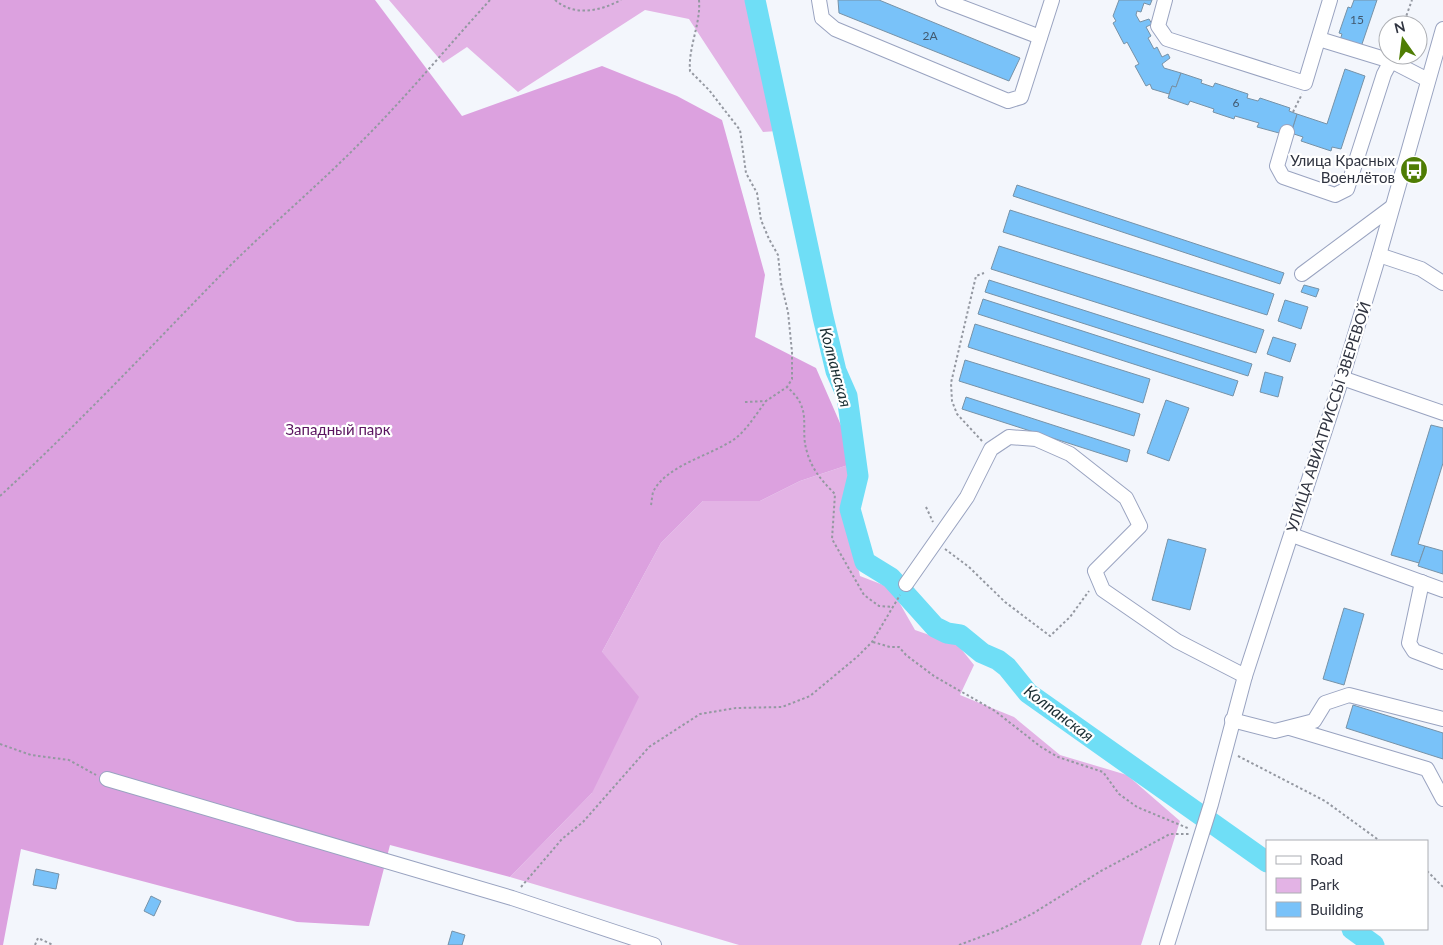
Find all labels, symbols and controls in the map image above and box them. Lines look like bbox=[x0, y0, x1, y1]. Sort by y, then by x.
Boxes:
house number: 15 bbox=[1350, 12, 1364, 27]
north arrow bbox=[1378, 15, 1428, 65]
text: N bbox=[1392, 17, 1407, 36]
house number: 2А bbox=[922, 28, 938, 43]
house number: 6 bbox=[1233, 95, 1240, 110]
place label: Улица Красных Военлётов bbox=[1290, 151, 1396, 186]
bus stop icon: Улица Красных Военлётов bbox=[1399, 155, 1429, 185]
street label: УЛИЦА АВИАТРИССЫ ЗВЕРЕВОЙ bbox=[1282, 299, 1374, 534]
water label: Колпанская bbox=[817, 325, 856, 409]
park label: Западный парк bbox=[286, 420, 391, 438]
water label: Колпанская bbox=[1021, 680, 1098, 745]
legend bbox=[1266, 840, 1428, 930]
text: Road bbox=[1310, 850, 1343, 868]
text: Park bbox=[1310, 875, 1340, 893]
text: Building bbox=[1310, 900, 1363, 918]

